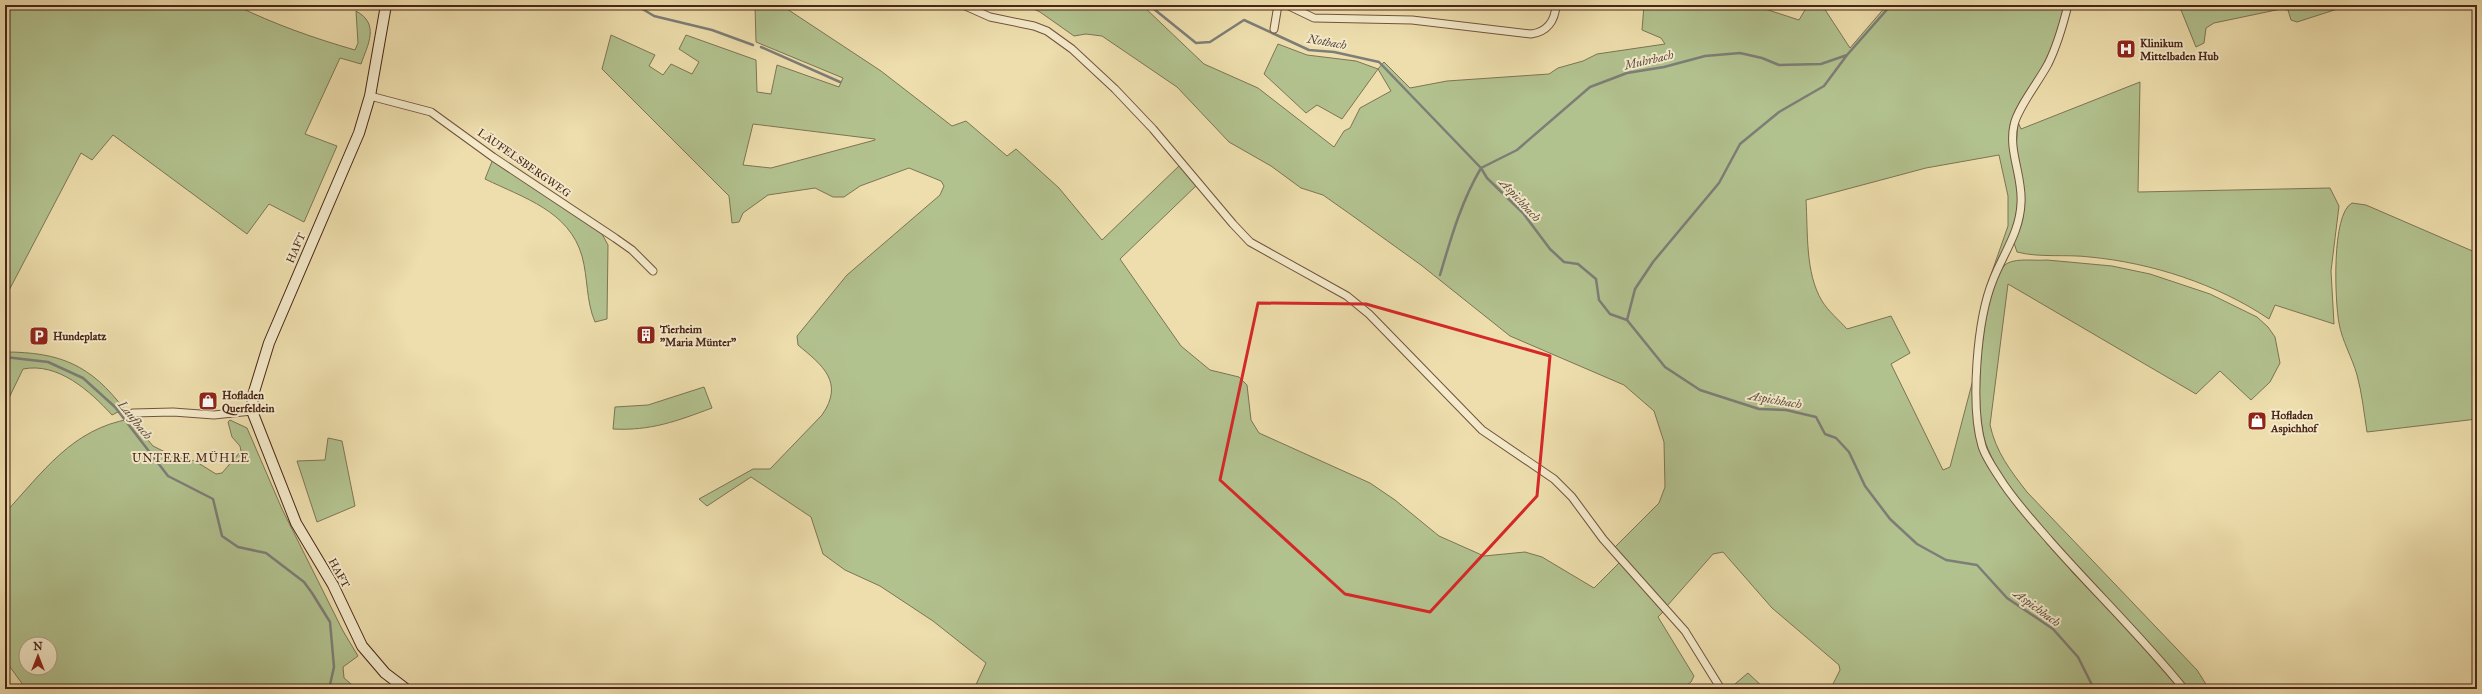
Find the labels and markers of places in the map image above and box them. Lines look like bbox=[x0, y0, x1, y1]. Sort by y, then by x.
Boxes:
place label: Klinikum Mittelbaden Hub bbox=[2140, 37, 2219, 63]
hospital icon: Klinikum Mittelbaden Hub bbox=[2115, 38, 2137, 60]
place label: Tierheim "Maria Münter" bbox=[659, 323, 737, 349]
building icon: Tierheim "Maria Münter" bbox=[635, 324, 657, 346]
parking icon: Hundeplatz bbox=[28, 325, 50, 347]
place label: Hundeplatz bbox=[53, 330, 107, 344]
place label: Hofladen Querfeldein bbox=[222, 389, 275, 416]
shop icon: Hofladen Querfeldein bbox=[197, 390, 219, 412]
place label: Hofladen Aspichhof bbox=[2270, 409, 2319, 436]
shop icon: Hofladen Aspichhof bbox=[2246, 410, 2268, 432]

